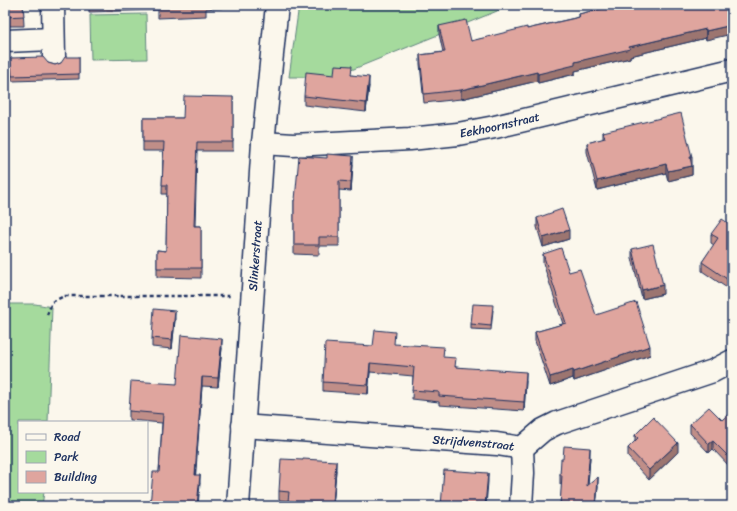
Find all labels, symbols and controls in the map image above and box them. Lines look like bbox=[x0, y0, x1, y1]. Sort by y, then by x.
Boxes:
street label: Eekhoornstraat bbox=[458, 106, 542, 144]
street label: Slinkerstraat bbox=[242, 220, 269, 292]
legend bbox=[18, 421, 148, 493]
text: Road bbox=[54, 426, 81, 448]
street label: Strijdvenstraat bbox=[432, 428, 516, 458]
text: Park bbox=[54, 446, 79, 468]
text: Building bbox=[54, 466, 97, 488]

